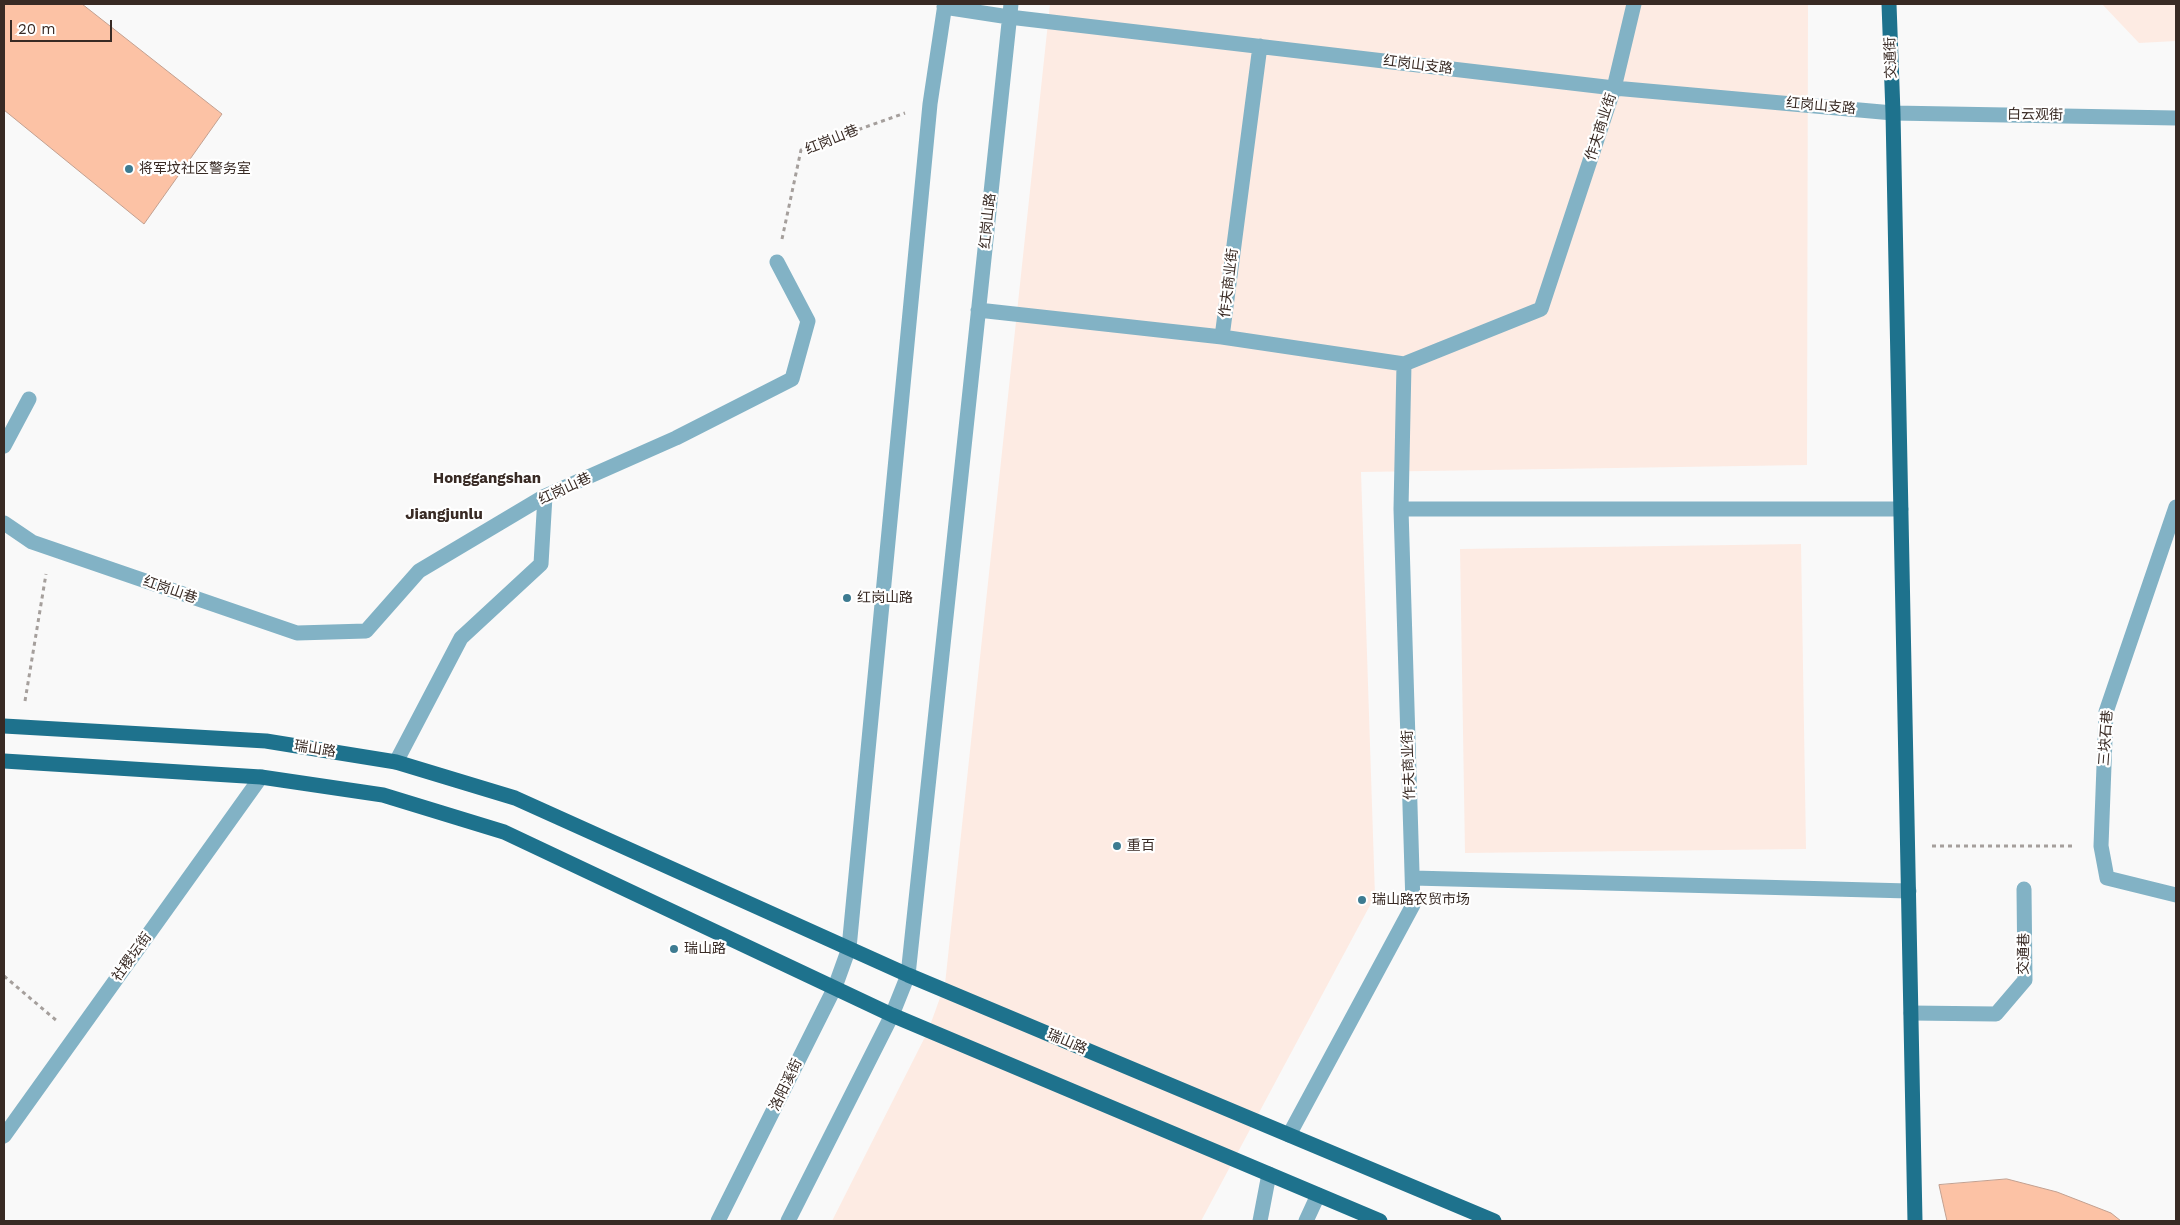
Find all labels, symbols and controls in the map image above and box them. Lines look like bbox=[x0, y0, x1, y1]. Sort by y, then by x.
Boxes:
scale bar bbox=[12, 10, 115, 42]
text: 20 m bbox=[18, 20, 56, 38]
street label: 交通街 bbox=[1882, 37, 1900, 79]
street label: 红岗山支路 bbox=[1382, 52, 1454, 78]
street label: 作夫商业街 bbox=[1582, 91, 1620, 163]
street label: 红岗山支路 bbox=[1785, 95, 1857, 117]
street label: 白云观街 bbox=[2007, 106, 2063, 124]
street label: 红岗山巷 bbox=[803, 122, 861, 158]
place label: 将军坟社区警务室 bbox=[139, 161, 251, 177]
marker: 将军坟社区警务室 bbox=[123, 163, 135, 175]
street label: 红岗山路 bbox=[977, 192, 999, 250]
street label: 作夫商业街 bbox=[1216, 247, 1242, 319]
district label: Honggangshan bbox=[433, 470, 541, 488]
street label: 红岗山巷 bbox=[536, 470, 594, 508]
district label: Jiangjunlu bbox=[405, 506, 483, 524]
street label: 红岗山巷 bbox=[141, 573, 199, 607]
place label: 红岗山路 bbox=[857, 590, 913, 606]
marker: 红岗山路 bbox=[841, 592, 853, 604]
street label: 三块石巷 bbox=[2096, 709, 2116, 767]
street label: 作夫商业街 bbox=[1399, 730, 1419, 800]
street label: 瑞山路 bbox=[293, 737, 337, 761]
place label: 重百 bbox=[1127, 838, 1155, 854]
marker: 重百 bbox=[1111, 840, 1123, 852]
place label: 瑞山路农贸市场 bbox=[1372, 892, 1470, 908]
marker: 瑞山路农贸市场 bbox=[1356, 894, 1368, 906]
street label: 社稷坛街 bbox=[109, 929, 155, 985]
street label: 交通巷 bbox=[2015, 933, 2033, 975]
place label: 瑞山路 bbox=[684, 941, 726, 957]
marker: 瑞山路 bbox=[668, 943, 680, 955]
street label: 瑞山路 bbox=[1044, 1026, 1090, 1058]
street label: 洛阳溪街 bbox=[766, 1056, 806, 1114]

